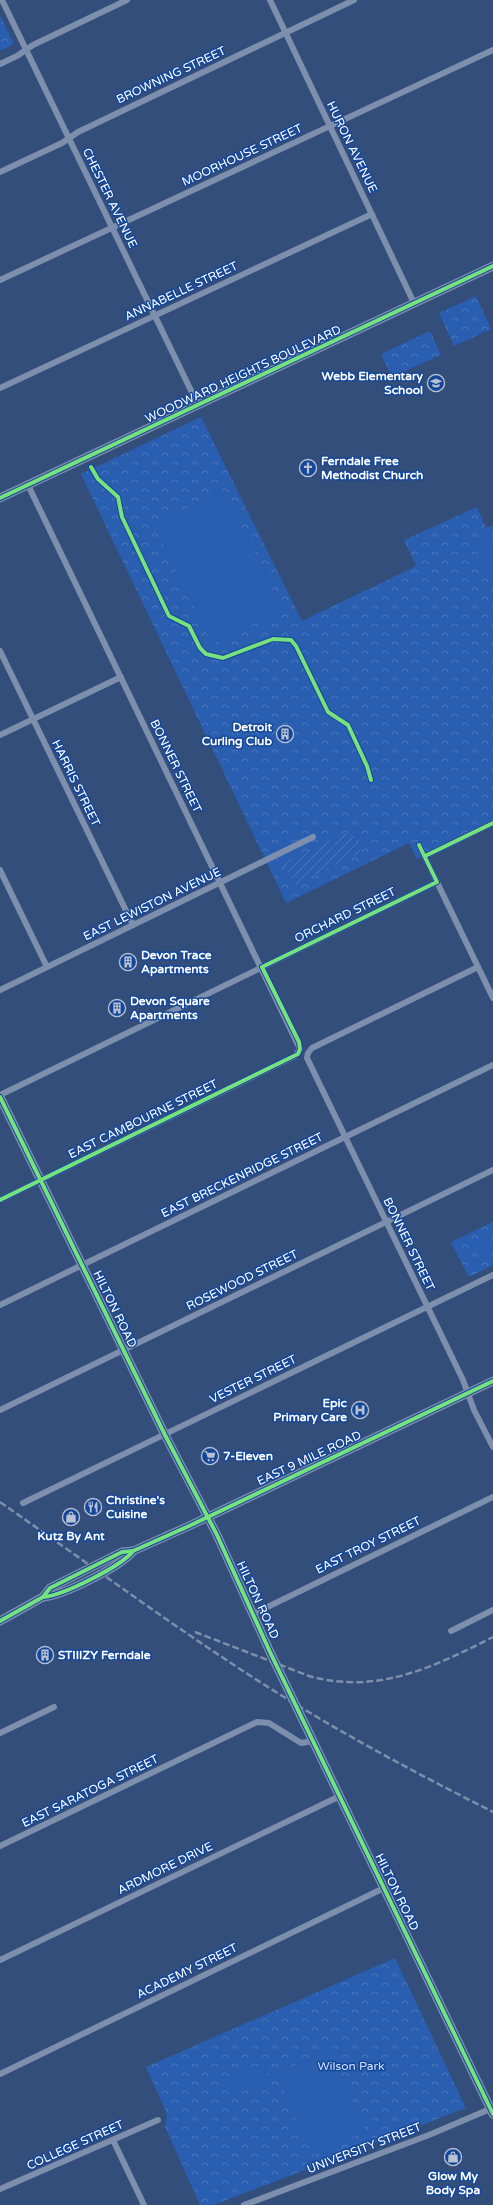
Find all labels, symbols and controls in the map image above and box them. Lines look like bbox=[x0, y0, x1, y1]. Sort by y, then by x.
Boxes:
street label: BROWNING STREET bbox=[114, 43, 229, 107]
street label: HURON AVENUE bbox=[324, 99, 380, 195]
street label: MOORHOUSE STREET bbox=[180, 121, 305, 189]
street label: CHESTER AVENUE bbox=[80, 146, 140, 251]
street label: ANNABELLE STREET bbox=[122, 258, 240, 323]
street label: WOODWARD HEIGHTS BOULEVARD bbox=[143, 322, 343, 426]
place label: Webb Elementary School bbox=[322, 369, 424, 397]
school or university icon: Webb Elementary School bbox=[426, 373, 446, 393]
place label: Ferndale Free Methodist Church bbox=[321, 454, 423, 482]
church icon: Ferndale Free Methodist Church bbox=[298, 458, 318, 478]
street label: BONNER STREET bbox=[147, 717, 205, 816]
place label: Detroit Curling Club bbox=[202, 720, 272, 749]
building icon: Detroit Curling Club bbox=[275, 724, 295, 744]
street label: HARRIS STREET bbox=[49, 737, 103, 829]
street label: EAST LEWISTON AVENUE bbox=[81, 864, 223, 943]
street label: ORCHARD STREET bbox=[292, 884, 398, 946]
place label: Devon Trace Apartments bbox=[141, 948, 212, 977]
building icon: Devon Trace Apartments bbox=[118, 952, 138, 972]
place label: Devon Square Apartments bbox=[130, 994, 210, 1023]
building icon: Devon Square Apartments bbox=[107, 998, 127, 1018]
street label: EAST CAMBOURNE STREET bbox=[66, 1076, 221, 1161]
street label: EAST BRECKENRIDGE STREET bbox=[159, 1129, 326, 1220]
street label: BONNER STREET bbox=[380, 1195, 438, 1294]
street label: ROSEWOOD STREET bbox=[184, 1247, 301, 1313]
street label: HILTON ROAD bbox=[90, 1268, 140, 1350]
street label: VESTER STREET bbox=[207, 1352, 299, 1406]
place label: Epic Primary Care bbox=[273, 1396, 348, 1425]
hospital icon: Epic Primary Care bbox=[350, 1400, 370, 1420]
street label: EAST 9 MILE ROAD bbox=[255, 1428, 363, 1488]
supermarket icon: 7-Eleven bbox=[200, 1446, 220, 1466]
place label: 7-Eleven bbox=[223, 1449, 273, 1463]
place label: Christine's Cuisine bbox=[106, 1493, 165, 1521]
restaurant icon: Christine's Cuisine bbox=[83, 1497, 103, 1517]
shop icon: Kutz By Ant bbox=[61, 1507, 81, 1527]
street label: EAST TROY STREET bbox=[313, 1513, 424, 1577]
place label: Kutz By Ant bbox=[37, 1529, 105, 1544]
street label: HILTON ROAD bbox=[234, 1559, 282, 1641]
building icon: STIIIZY Ferndale bbox=[35, 1645, 55, 1665]
place label: STIIIZY Ferndale bbox=[58, 1648, 151, 1662]
street label: EAST SARATOGA STREET bbox=[19, 1751, 161, 1830]
street label: ARDMORE DRIVE bbox=[115, 1839, 215, 1897]
street label: HILTON ROAD bbox=[372, 1851, 422, 1933]
street label: ACADEMY STREET bbox=[134, 1940, 240, 2002]
park label: Wilson Park bbox=[317, 2059, 385, 2073]
street label: COLLEGE STREET bbox=[24, 2117, 126, 2173]
street label: UNIVERSITY STREET bbox=[305, 2119, 424, 2176]
shop icon: Glow My Body Spa bbox=[443, 2147, 463, 2167]
place label: Glow My Body Spa bbox=[426, 2169, 480, 2198]

